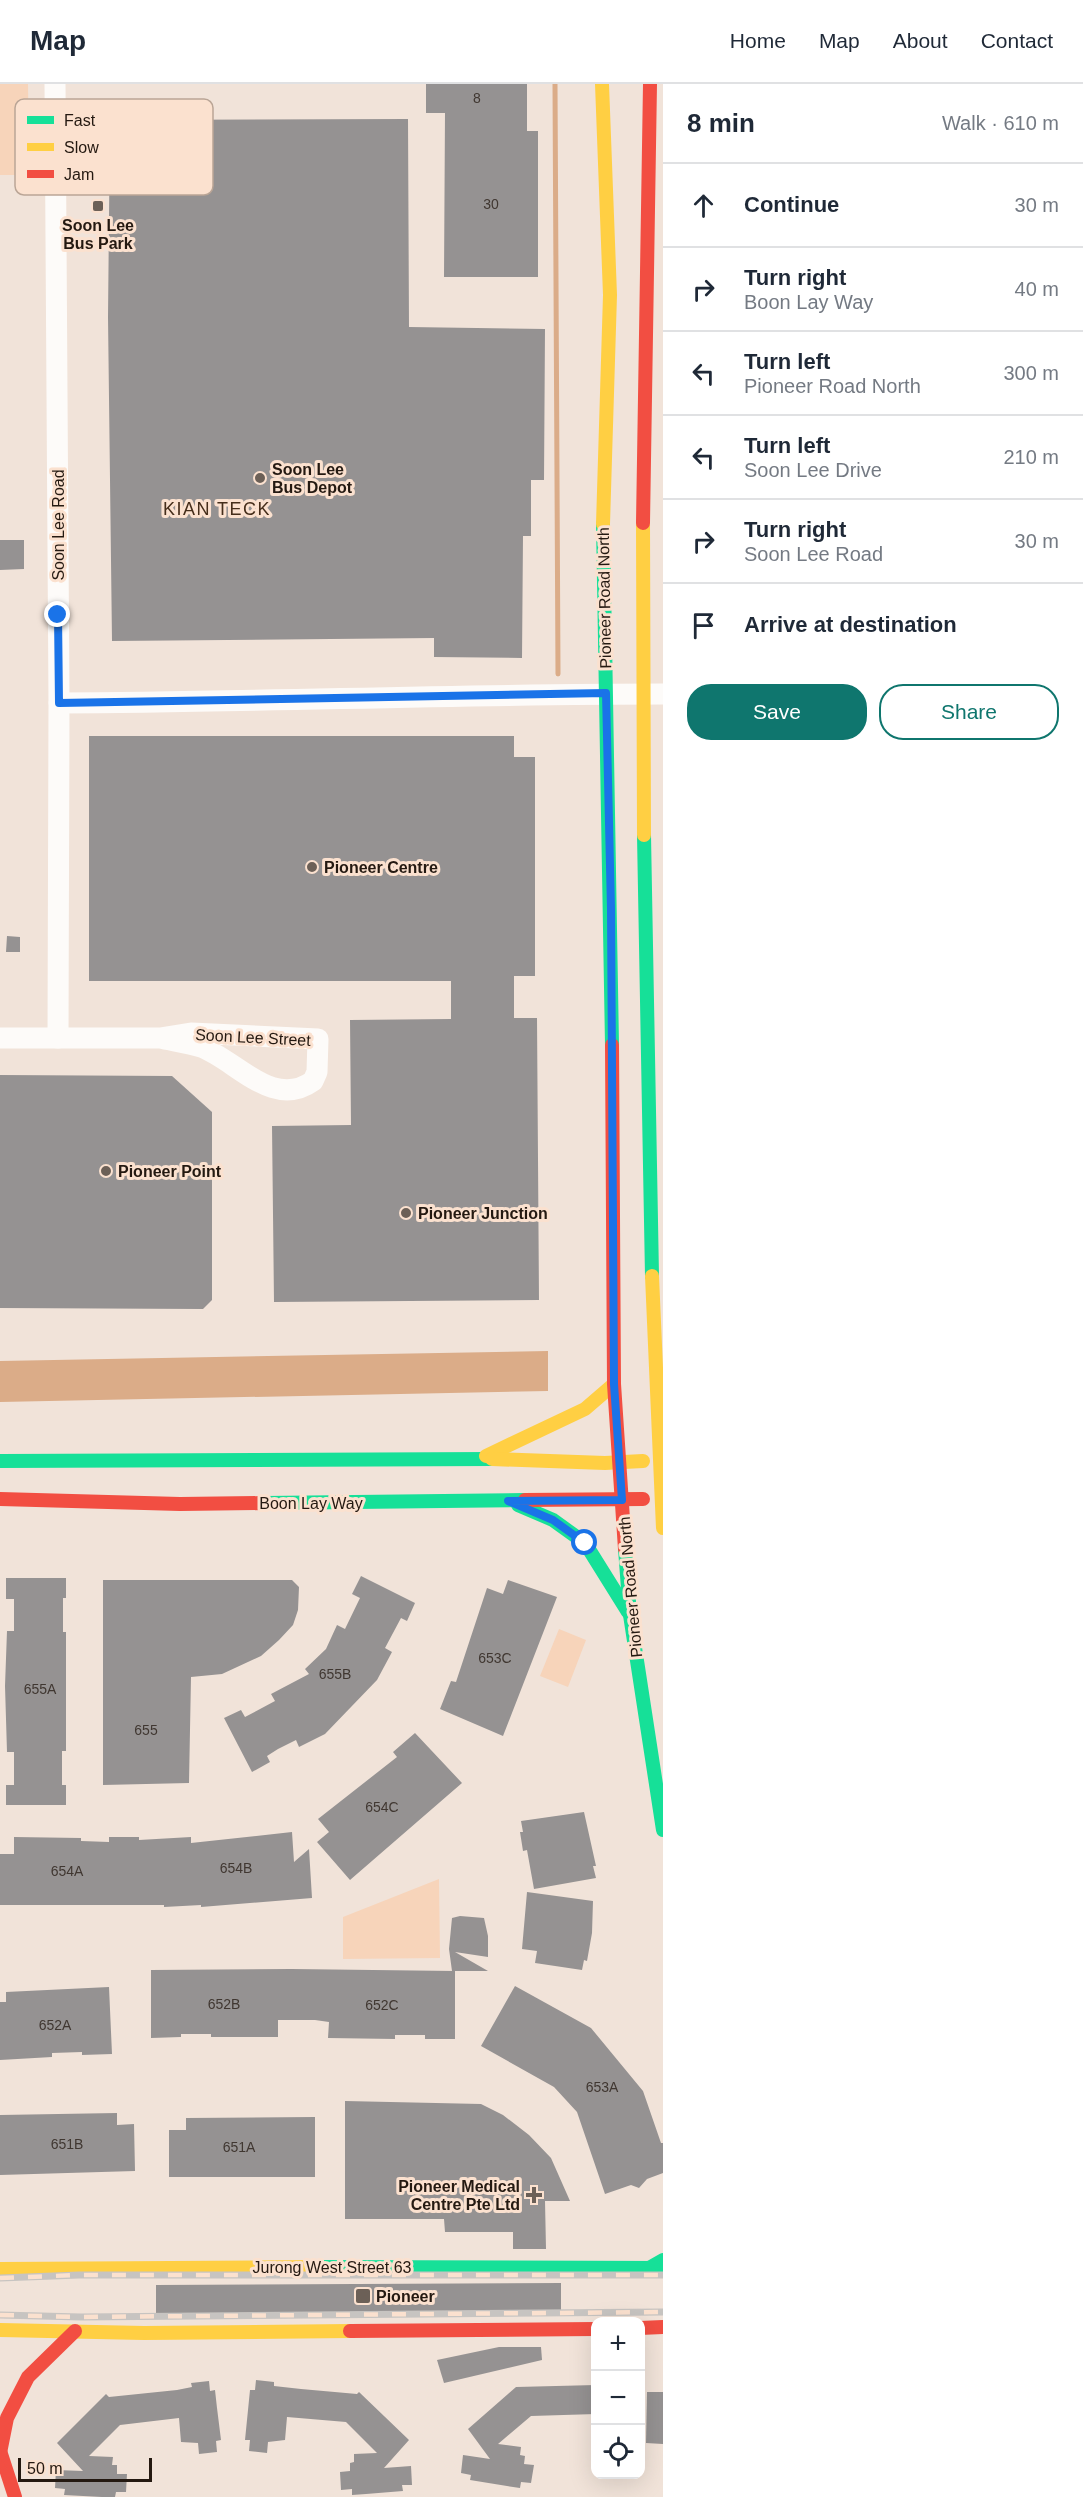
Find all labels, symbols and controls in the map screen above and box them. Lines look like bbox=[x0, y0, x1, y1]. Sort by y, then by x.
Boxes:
text: Map bbox=[30, 25, 86, 56]
text: Home bbox=[730, 29, 786, 52]
text: Map bbox=[819, 29, 860, 52]
text: About bbox=[893, 29, 948, 52]
text: Contact bbox=[981, 29, 1053, 52]
house number: 8 bbox=[473, 90, 481, 106]
legend bbox=[15, 99, 213, 195]
text: 8 min bbox=[687, 108, 755, 138]
text: Fast bbox=[64, 112, 96, 129]
text: Walk · 610 m bbox=[942, 112, 1059, 134]
text: Slow bbox=[64, 139, 99, 156]
text: Jam bbox=[64, 166, 94, 183]
icon: ahead bbox=[687, 189, 720, 222]
text: Continue bbox=[744, 192, 839, 217]
text: 30 m bbox=[1015, 194, 1059, 216]
house number: 30 bbox=[483, 196, 499, 212]
marker: Soon Lee Bus Park bbox=[91, 199, 105, 213]
place label: Soon Lee Bus Park bbox=[62, 217, 134, 252]
text: Turn right bbox=[744, 265, 846, 290]
icon: right bbox=[687, 273, 720, 306]
text: 40 m bbox=[1015, 278, 1059, 300]
text: Boon Lay Way bbox=[744, 291, 873, 313]
text: Turn left bbox=[744, 349, 830, 374]
icon: left bbox=[687, 357, 720, 390]
text: 300 m bbox=[1003, 362, 1059, 384]
text: Pioneer Road North bbox=[744, 375, 921, 397]
text: Turn left bbox=[744, 433, 830, 458]
icon: left bbox=[687, 441, 720, 474]
text: 210 m bbox=[1003, 446, 1059, 468]
text: Soon Lee Drive bbox=[744, 459, 882, 481]
place label: Soon Lee Bus Depot bbox=[272, 461, 353, 496]
street label: Soon Lee Road bbox=[50, 469, 67, 581]
marker: Soon Lee Bus Depot bbox=[253, 471, 267, 485]
district label: KIAN TECK bbox=[163, 499, 271, 519]
text: Turn right bbox=[744, 517, 846, 542]
icon: right bbox=[687, 525, 720, 558]
street label: Pioneer Road North bbox=[595, 527, 614, 669]
text: 30 m bbox=[1015, 530, 1059, 552]
text: Soon Lee Road bbox=[744, 543, 883, 565]
route end bbox=[44, 601, 70, 627]
icon: arrive bbox=[687, 609, 720, 642]
text: Arrive at destination bbox=[744, 612, 957, 637]
button: Save bbox=[687, 684, 867, 740]
button: Share bbox=[879, 684, 1059, 740]
place label: Pioneer Centre bbox=[324, 859, 438, 876]
marker: Pioneer Centre bbox=[305, 860, 319, 874]
street label: Soon Lee Street bbox=[195, 1026, 312, 1049]
place label: Pioneer Point bbox=[118, 1163, 222, 1180]
marker: Pioneer Point bbox=[99, 1164, 113, 1178]
place label: Pioneer Junction bbox=[418, 1205, 548, 1222]
marker: Pioneer Junction bbox=[399, 1206, 413, 1220]
street label: Boon Lay Way bbox=[259, 1495, 363, 1512]
street label: Pioneer Road North bbox=[616, 1516, 645, 1658]
route start bbox=[571, 1529, 597, 1555]
house number: 653C bbox=[478, 1650, 512, 1666]
house number: 655B bbox=[319, 1666, 351, 1682]
house number: 655A bbox=[24, 1681, 57, 1697]
house number: 655 bbox=[134, 1722, 158, 1738]
house number: 654C bbox=[365, 1799, 399, 1815]
house number: 654B bbox=[220, 1860, 252, 1876]
house number: 654A bbox=[51, 1863, 84, 1879]
house number: 652B bbox=[208, 1996, 240, 2012]
house number: 652C bbox=[365, 1997, 399, 2013]
house number: 652A bbox=[39, 2017, 72, 2033]
house number: 653A bbox=[586, 2079, 619, 2095]
house number: 651B bbox=[51, 2136, 83, 2152]
house number: 651A bbox=[223, 2139, 256, 2155]
place label: Pioneer Medical Centre Pte Ltd bbox=[398, 2178, 520, 2213]
marker: Pioneer Medical Centre Pte Ltd bbox=[525, 2186, 543, 2204]
street label: Jurong West Street 63 bbox=[253, 2259, 412, 2276]
marker: Pioneer bbox=[354, 2287, 372, 2305]
place label: Pioneer bbox=[376, 2288, 435, 2305]
map controls bbox=[591, 2317, 645, 2479]
button: + bbox=[591, 2317, 645, 2371]
button: − bbox=[591, 2371, 645, 2425]
button: locate bbox=[591, 2425, 645, 2479]
scale bar bbox=[18, 2455, 152, 2482]
text: 50 m bbox=[27, 2460, 63, 2477]

